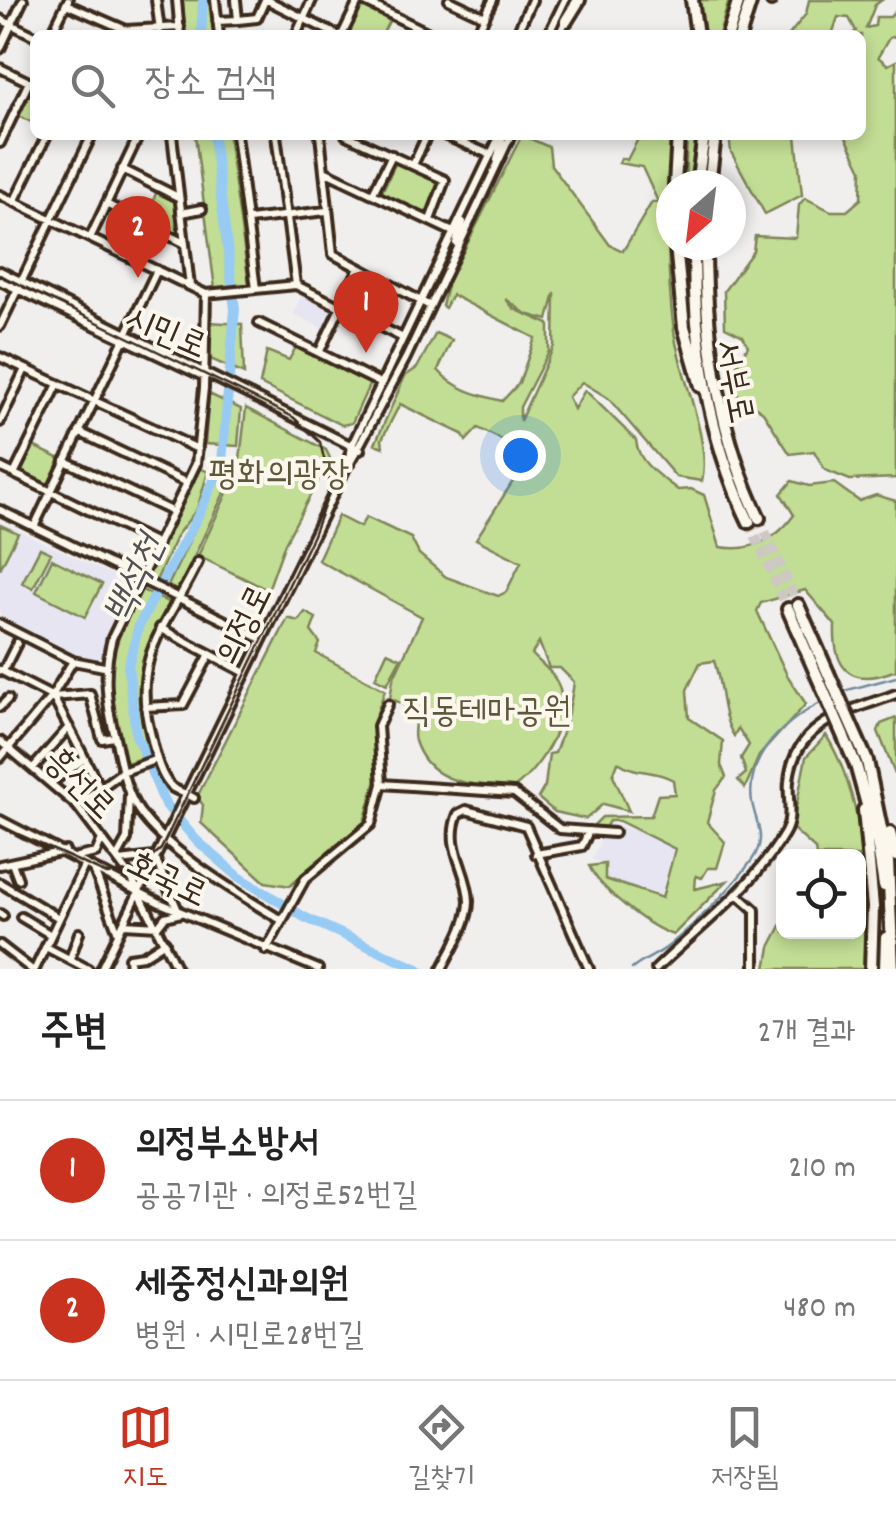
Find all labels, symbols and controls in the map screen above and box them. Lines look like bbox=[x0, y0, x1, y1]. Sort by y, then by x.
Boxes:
search box bbox=[30, 30, 866, 140]
icon: search bbox=[65, 58, 120, 113]
text: 장소 검색 bbox=[145, 58, 276, 113]
north arrow bbox=[656, 170, 746, 260]
pin: 2 bbox=[106, 196, 170, 278]
pin: 1 bbox=[334, 270, 398, 353]
street label: 시민로 bbox=[116, 295, 214, 374]
street label: 서부로 bbox=[698, 336, 764, 428]
your location bbox=[495, 430, 546, 481]
park label: 평화의광장 bbox=[209, 452, 349, 502]
water label: 백석천 bbox=[93, 524, 183, 634]
street label: 의정로 bbox=[206, 577, 287, 675]
park label: 직동테마공원 bbox=[403, 689, 571, 739]
street label: 흥선로 bbox=[30, 738, 125, 833]
street label: 호국로 bbox=[117, 841, 215, 922]
map controls bbox=[776, 849, 866, 939]
button: locate bbox=[776, 849, 866, 939]
text: 주변 bbox=[40, 1005, 108, 1065]
text: 2개 결과 bbox=[757, 1012, 856, 1058]
text: 의정부소방서 bbox=[135, 1119, 318, 1174]
text: 1 bbox=[69, 1147, 76, 1193]
text: 210 m bbox=[788, 1147, 856, 1193]
text: 공공기관 · 의정로52번길 bbox=[135, 1175, 418, 1221]
text: 세중정신과의원 bbox=[135, 1259, 349, 1314]
text: 2 bbox=[66, 1287, 79, 1333]
text: 480 m bbox=[783, 1287, 856, 1333]
text: 병원 · 시민로28번길 bbox=[135, 1315, 364, 1361]
tab: 지도 bbox=[118, 1400, 173, 1500]
tab: 길찾기 bbox=[408, 1400, 475, 1500]
tab: 저장됨 bbox=[711, 1400, 778, 1500]

